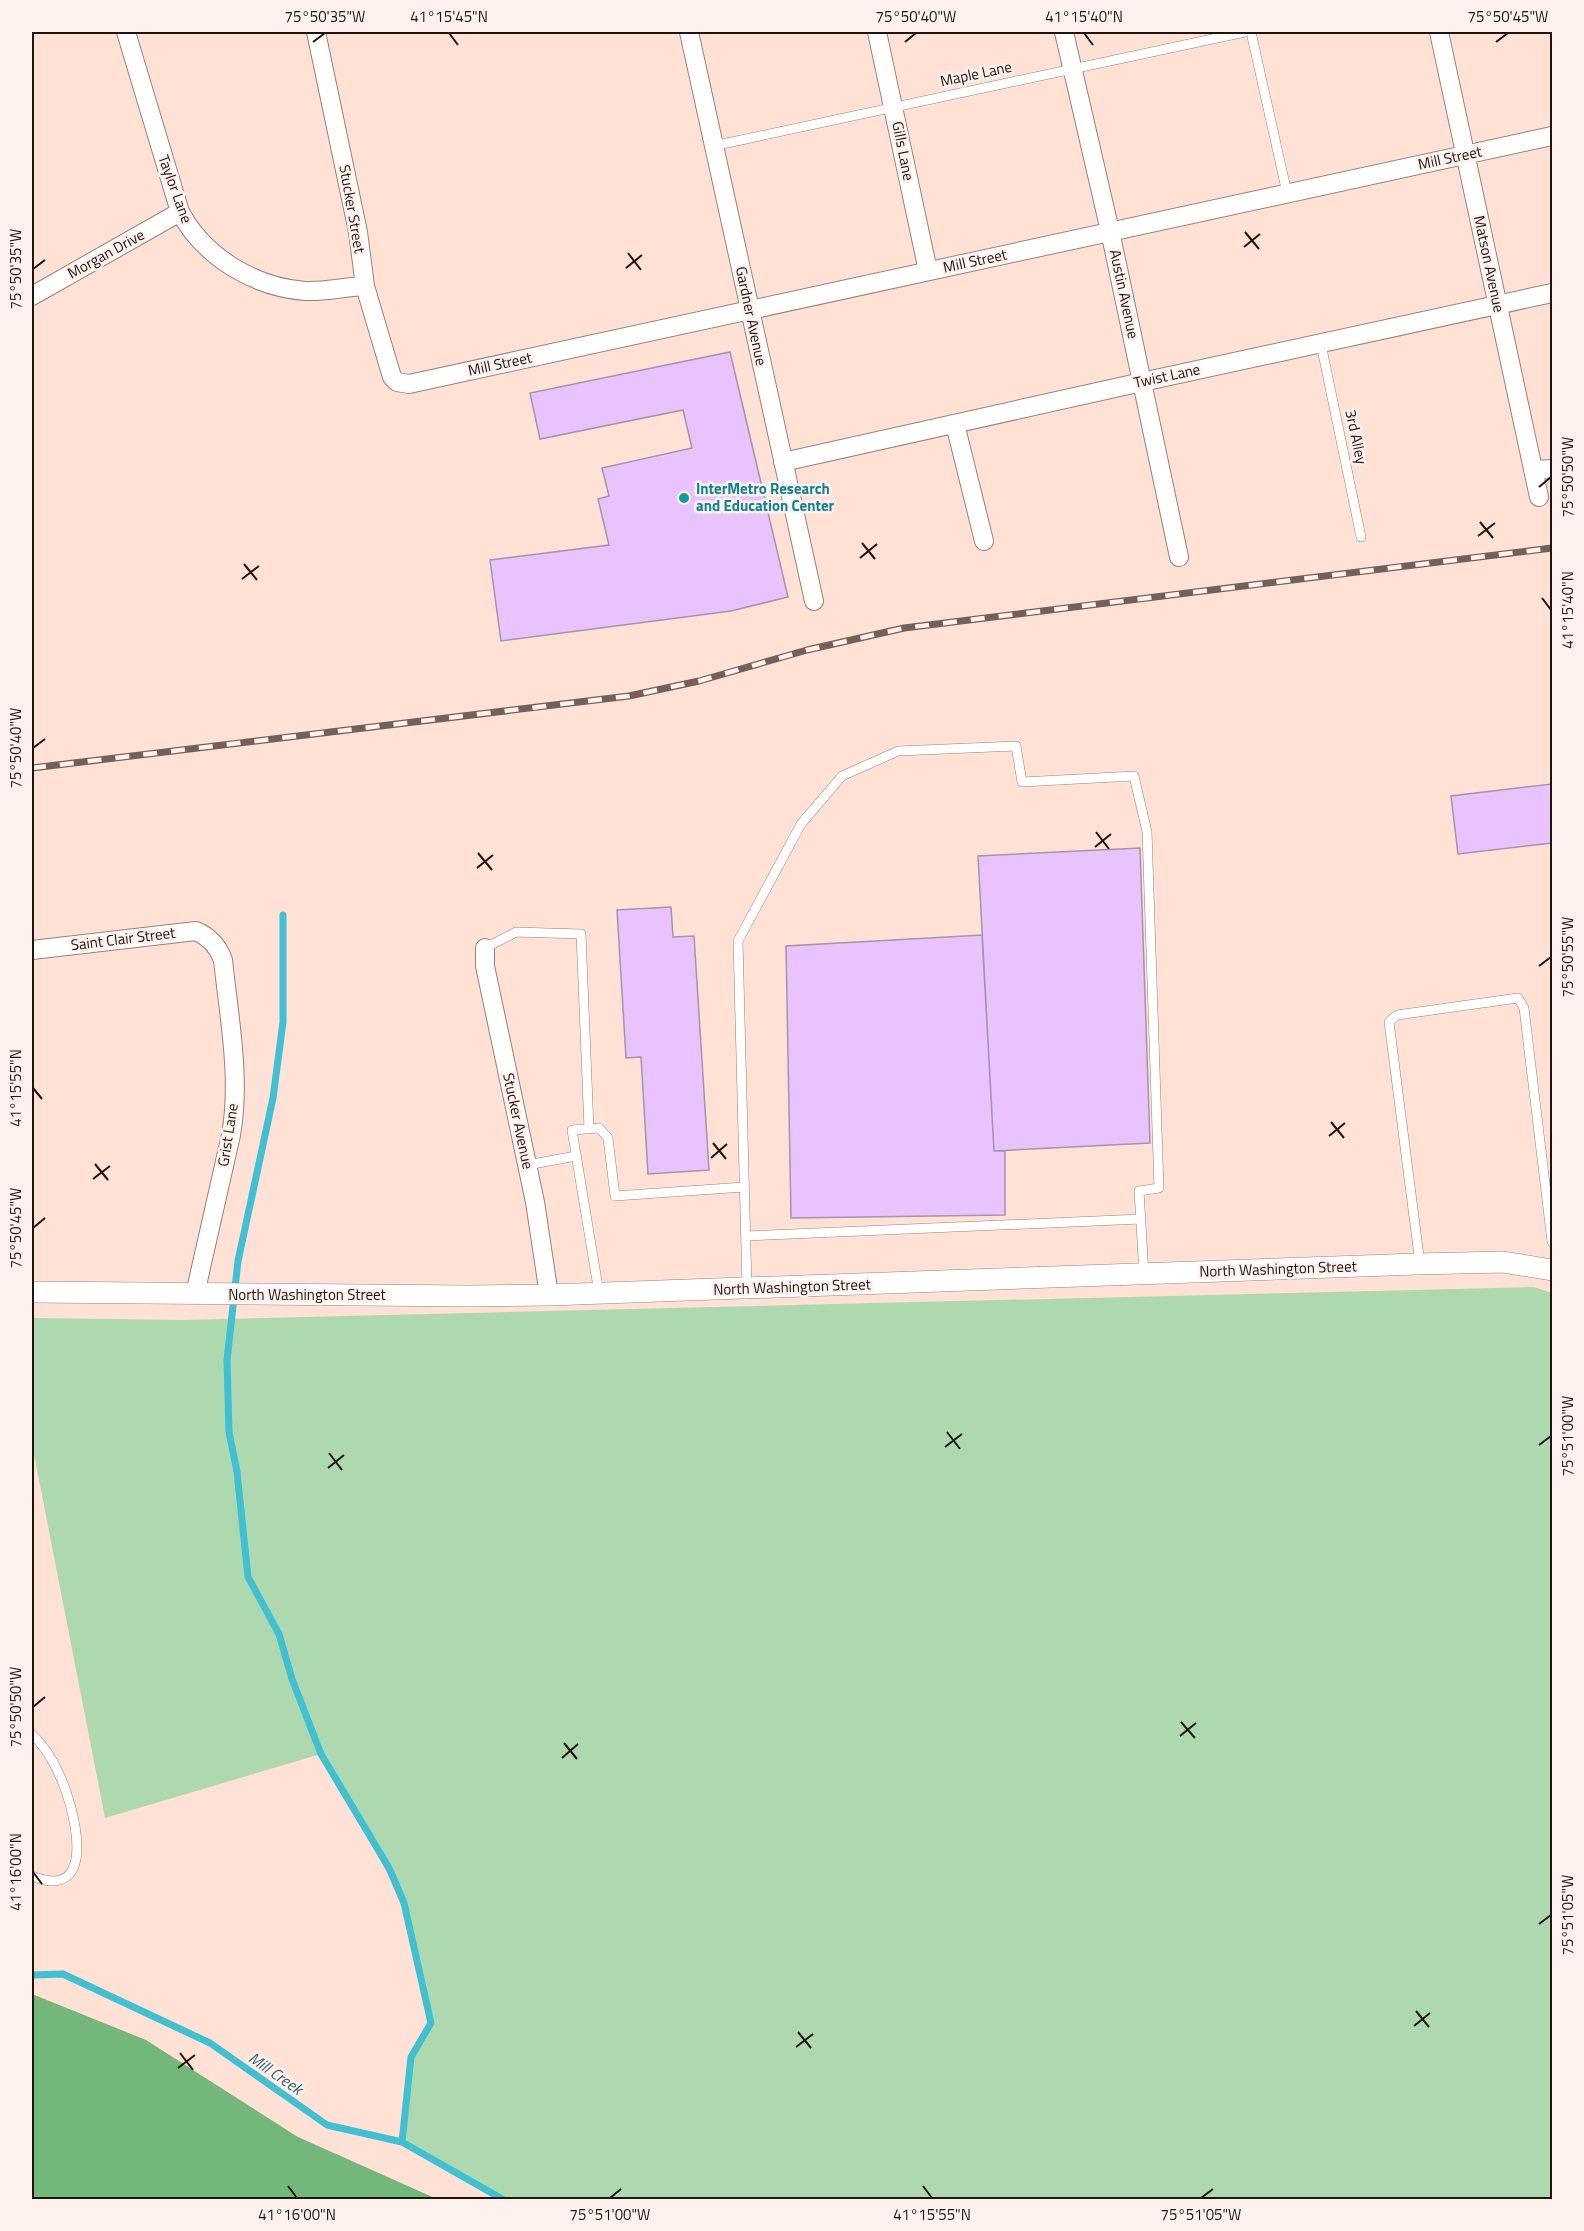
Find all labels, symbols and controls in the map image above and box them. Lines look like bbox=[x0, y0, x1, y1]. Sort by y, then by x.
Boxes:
text: 75°50'35"W bbox=[285, 5, 365, 28]
text: 41°15'45"N bbox=[410, 5, 488, 28]
text: 75°50'40"W bbox=[876, 5, 956, 28]
text: 41°15'40"N bbox=[1045, 5, 1123, 28]
text: 75°50'45"W bbox=[1468, 5, 1548, 28]
street label: Maple Lane bbox=[938, 55, 1014, 92]
street label: Gills Lane bbox=[886, 119, 921, 183]
street label: Mill Street bbox=[1416, 139, 1485, 175]
street label: Taylor Lane bbox=[152, 151, 198, 226]
street label: Stucker Street bbox=[333, 163, 372, 256]
street label: Matson Avenue bbox=[1468, 213, 1511, 314]
street label: Morgan Drive bbox=[63, 223, 148, 284]
text: 75°50'35"W bbox=[4, 229, 27, 309]
street label: Mill Street bbox=[941, 242, 1010, 278]
street label: Austin Avenue bbox=[1104, 247, 1145, 341]
street label: Gardner Avenue bbox=[730, 264, 773, 368]
street label: Mill Street bbox=[466, 345, 535, 381]
street label: Twist Lane bbox=[1132, 357, 1202, 394]
street label: 3rd Alley bbox=[1340, 408, 1373, 466]
text: 75°50'50"W bbox=[1556, 437, 1579, 517]
place label: InterMetro Research and Education Center bbox=[696, 477, 835, 517]
marker: InterMetro Research and Education Center bbox=[677, 491, 691, 505]
text: 41°15'40"N bbox=[1556, 571, 1579, 649]
text: 75°50'40"W bbox=[4, 708, 27, 788]
text: 75°50'55"W bbox=[1556, 917, 1579, 997]
street label: Saint Clair Street bbox=[69, 921, 177, 956]
text: 41°15'55"N bbox=[4, 1049, 27, 1127]
street label: Stucker Avenue bbox=[497, 1071, 540, 1171]
street label: Grist Lane bbox=[211, 1102, 244, 1168]
text: 75°50'45"W bbox=[4, 1188, 27, 1268]
street label: North Washington Street bbox=[1199, 1254, 1358, 1283]
street label: North Washington Street bbox=[713, 1272, 872, 1301]
street label: North Washington Street bbox=[228, 1283, 387, 1306]
text: 75°51'00"W bbox=[1556, 1396, 1579, 1476]
text: 75°50'50"W bbox=[4, 1667, 27, 1747]
text: 41°16'00"N bbox=[4, 1833, 27, 1911]
text: 75°51'05"W bbox=[1556, 1875, 1579, 1955]
water label: Mill Creek bbox=[244, 2046, 309, 2101]
text: 41°16'00"N bbox=[258, 2203, 336, 2226]
text: 75°51'00"W bbox=[570, 2203, 650, 2226]
text: 41°15'55"N bbox=[893, 2203, 971, 2226]
text: 75°51'05"W bbox=[1161, 2203, 1241, 2226]

